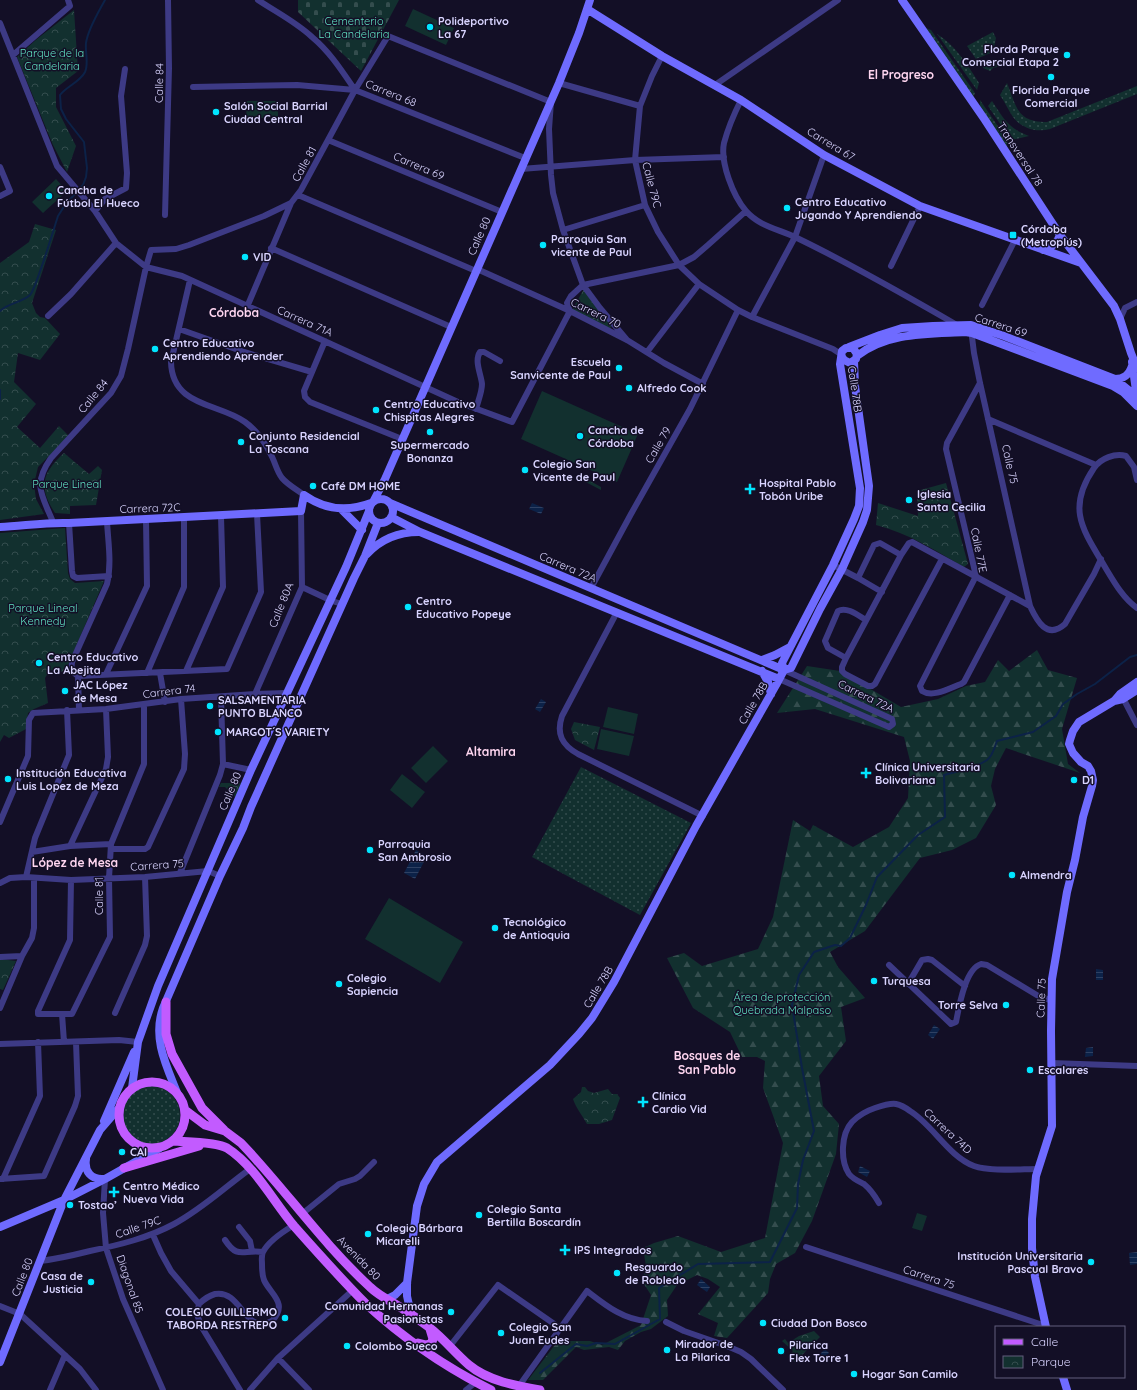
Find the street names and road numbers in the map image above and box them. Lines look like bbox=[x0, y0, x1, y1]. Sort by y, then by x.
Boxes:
street label: Calle 84 bbox=[152, 63, 166, 103]
street label: Carrera 68 bbox=[363, 76, 419, 110]
street label: Transversal 78 bbox=[994, 119, 1046, 189]
street label: Carrera 67 bbox=[804, 124, 858, 164]
street label: Calle 81 bbox=[289, 144, 319, 184]
street label: Carrera 69 bbox=[391, 149, 447, 183]
street label: Calle 79C bbox=[639, 160, 665, 210]
street label: Calle 80 bbox=[464, 215, 494, 257]
street label: Carrera 70 bbox=[569, 295, 623, 331]
street label: Carrera 71A bbox=[275, 303, 335, 339]
street label: Carrera 69 bbox=[973, 310, 1029, 340]
street label: Calle 78B bbox=[845, 365, 865, 413]
street label: Calle 84 bbox=[75, 376, 111, 416]
street label: Calle 79 bbox=[642, 424, 674, 466]
street label: Calle 75 bbox=[999, 443, 1021, 485]
street label: Carrera 72C bbox=[119, 500, 181, 516]
street label: Calle 77E bbox=[968, 526, 990, 574]
street label: Carrera 72A bbox=[537, 549, 599, 585]
street label: Calle 80A bbox=[266, 580, 296, 630]
street label: Carrera 72A bbox=[836, 676, 896, 716]
street label: Calle 78B bbox=[735, 679, 771, 727]
street label: Carrera 74 bbox=[142, 681, 196, 701]
street label: Calle 80 bbox=[216, 770, 244, 812]
street label: Carrera 75 bbox=[130, 856, 184, 874]
street label: Calle 81 bbox=[92, 877, 106, 915]
street label: Calle 78B bbox=[580, 963, 616, 1011]
street label: Calle 75 bbox=[1033, 978, 1049, 1018]
street label: Carrera 74D bbox=[921, 1105, 975, 1157]
street label: Calle 79C bbox=[114, 1213, 162, 1241]
street label: Avenida 80 bbox=[334, 1233, 384, 1283]
street label: Diagonal 85 bbox=[113, 1253, 147, 1315]
street label: Calle 80 bbox=[8, 1256, 36, 1298]
street label: Carrera 75 bbox=[901, 1262, 957, 1292]

